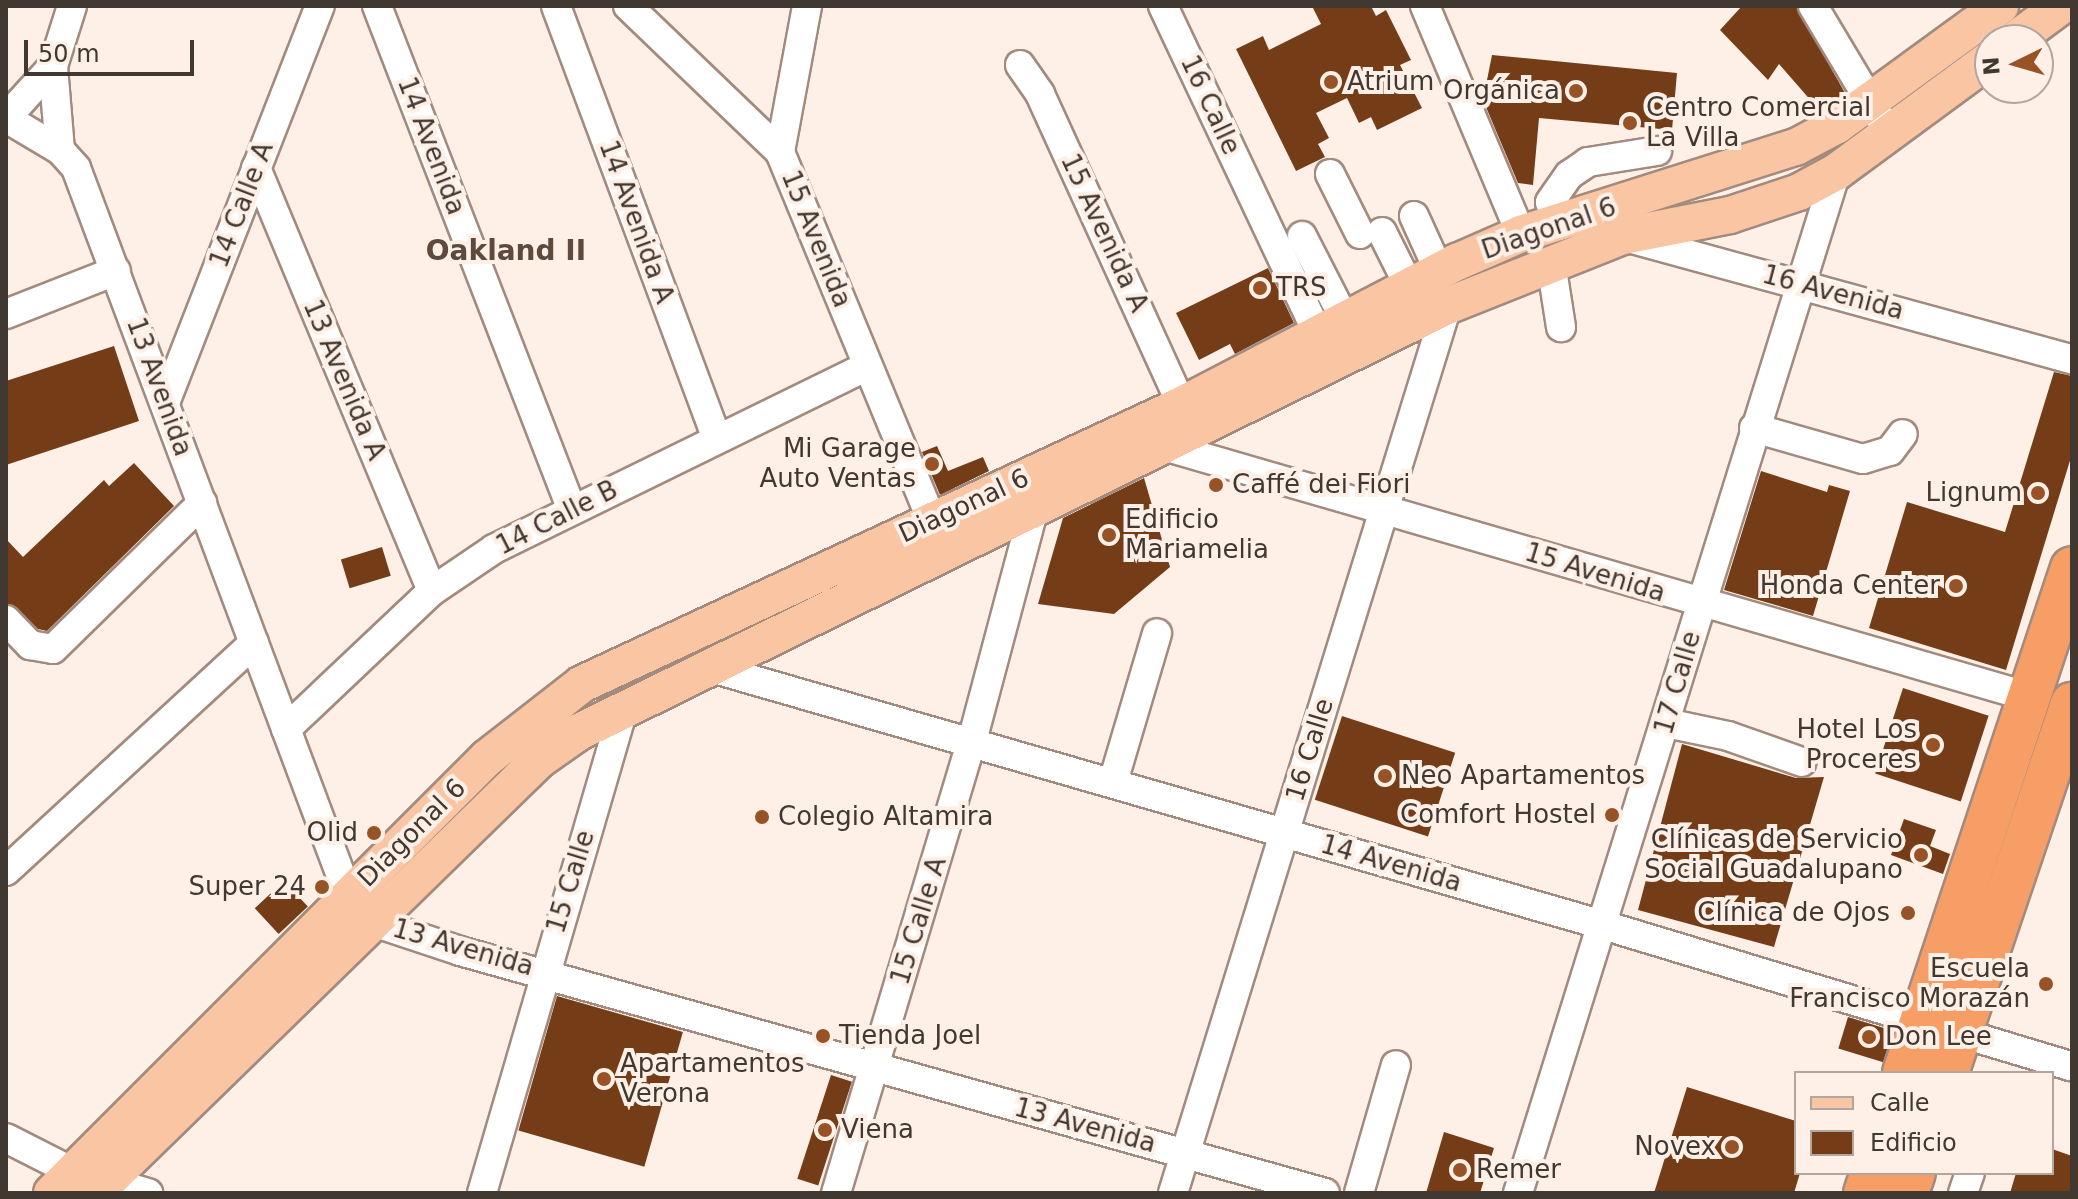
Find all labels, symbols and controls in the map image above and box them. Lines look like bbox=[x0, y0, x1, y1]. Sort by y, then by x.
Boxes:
scale bar bbox=[28, 24, 198, 74]
north arrow bbox=[1974, 24, 2054, 104]
text: 50 m bbox=[38, 40, 100, 68]
street label: 16 Calle bbox=[1173, 50, 1247, 160]
text: N bbox=[1978, 56, 2005, 76]
place label: Atrium bbox=[1347, 66, 1434, 98]
street label: 14 Avenida bbox=[390, 73, 472, 219]
marker: Atrium bbox=[1322, 73, 1340, 91]
place label: Orgánica bbox=[1443, 75, 1560, 107]
marker: Orgánica bbox=[1567, 82, 1585, 100]
place label: Centro Comercial La Villa bbox=[1646, 92, 1871, 154]
marker: Centro Comercial La Villa bbox=[1621, 114, 1639, 132]
street label: 14 Avenida A bbox=[592, 136, 680, 308]
street label: 14 Calle A bbox=[204, 138, 280, 272]
street label: 15 Avenida A bbox=[1054, 149, 1154, 317]
street label: 15 Avenida bbox=[774, 166, 858, 312]
street label: Diagonal 6 bbox=[1478, 191, 1620, 267]
district label: Oakland II bbox=[426, 234, 586, 268]
street label: 16 Avenida bbox=[1759, 259, 1907, 327]
place label: TRS bbox=[1276, 272, 1326, 304]
marker: TRS bbox=[1251, 279, 1269, 297]
street label: 13 Avenida A bbox=[296, 295, 392, 465]
street label: 13 Avenida bbox=[120, 313, 198, 461]
place label: Mi Garage Auto Ventas bbox=[759, 433, 916, 494]
marker: Mi Garage Auto Ventas bbox=[923, 455, 941, 473]
street label: Diagonal 6 bbox=[894, 462, 1034, 550]
place label: Caffé dei Fiori bbox=[1232, 469, 1410, 501]
street label: 14 Calle B bbox=[491, 474, 623, 562]
marker: Caffé dei Fiori bbox=[1207, 476, 1225, 494]
place label: Lignum bbox=[1926, 477, 2022, 509]
marker: Lignum bbox=[2029, 484, 2047, 502]
place label: Edificio Mariamelia bbox=[1125, 504, 1269, 566]
marker: Edificio Mariamelia bbox=[1100, 526, 1118, 544]
street label: 15 Avenida bbox=[1521, 537, 1669, 609]
place label: Honda Center bbox=[1760, 570, 1940, 602]
marker: Honda Center bbox=[1947, 577, 1965, 595]
street label: 17 Calle bbox=[1648, 628, 1708, 738]
street label: 16 Calle bbox=[1280, 695, 1340, 805]
place label: Hotel Los Proceres bbox=[1796, 714, 1917, 776]
marker: Hotel Los Proceres bbox=[1924, 736, 1942, 754]
place label: Neo Apartamentos bbox=[1401, 760, 1645, 792]
marker: Neo Apartamentos bbox=[1376, 767, 1394, 785]
street label: Diagonal 6 bbox=[351, 772, 473, 894]
place label: Comfort Hostel bbox=[1400, 799, 1596, 831]
place label: Colegio Altamira bbox=[778, 801, 993, 833]
marker: Comfort Hostel bbox=[1603, 806, 1621, 824]
marker: Colegio Altamira bbox=[753, 808, 771, 826]
place label: Olid bbox=[307, 817, 358, 849]
marker: Olid bbox=[365, 824, 383, 842]
place label: Clínicas de Servicio Social Guadalupano bbox=[1644, 824, 1903, 886]
street label: 15 Calle bbox=[541, 827, 601, 937]
street label: 14 Avenida bbox=[1317, 829, 1465, 899]
marker: Clínicas de Servicio Social Guadalupano bbox=[1910, 844, 1932, 866]
street label: 15 Calle A bbox=[885, 853, 953, 989]
place label: Super 24 bbox=[188, 871, 306, 903]
marker: Super 24 bbox=[313, 878, 331, 896]
place label: Clínica de Ojos bbox=[1697, 897, 1890, 929]
marker: Clínica de Ojos bbox=[1897, 902, 1919, 924]
street label: 13 Avenida bbox=[389, 913, 537, 983]
place label: Escuela Francisco Morazán bbox=[1789, 953, 2030, 1014]
marker: Escuela Francisco Morazán bbox=[2037, 975, 2055, 993]
place label: Tienda Joel bbox=[839, 1020, 981, 1052]
place label: Don Lee bbox=[1885, 1021, 1992, 1053]
marker: Tienda Joel bbox=[814, 1027, 832, 1045]
marker: Don Lee bbox=[1860, 1028, 1878, 1046]
place label: Apartamentos Verona bbox=[620, 1048, 804, 1110]
marker: Apartamentos Verona bbox=[595, 1070, 613, 1088]
legend bbox=[1794, 1071, 2054, 1175]
text: Calle bbox=[1870, 1089, 1930, 1117]
street label: 13 Avenida bbox=[1011, 1092, 1159, 1160]
place label: Viena bbox=[841, 1114, 914, 1146]
marker: Viena bbox=[816, 1121, 834, 1139]
text: Edificio bbox=[1870, 1129, 1957, 1157]
place label: Novex bbox=[1634, 1131, 1716, 1163]
marker: Novex bbox=[1723, 1138, 1741, 1156]
place label: Remer bbox=[1476, 1154, 1561, 1186]
marker: Remer bbox=[1451, 1161, 1469, 1179]

